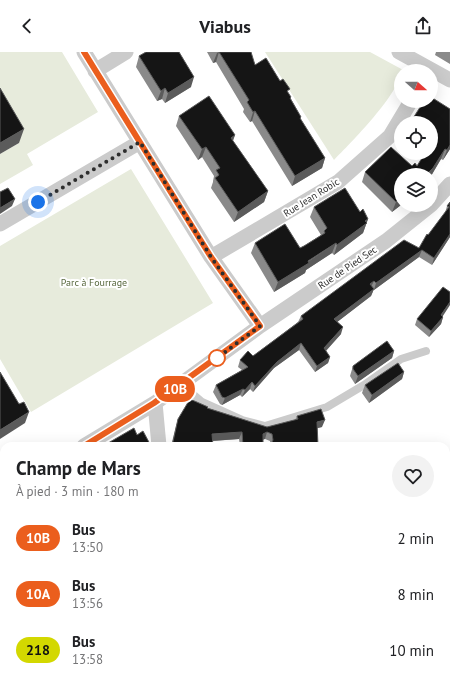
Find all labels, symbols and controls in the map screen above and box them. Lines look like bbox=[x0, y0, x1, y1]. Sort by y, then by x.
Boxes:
icon: back bbox=[16, 15, 38, 37]
text: Viabus bbox=[199, 15, 251, 38]
icon: share bbox=[412, 15, 434, 37]
north arrow bbox=[394, 64, 438, 108]
map controls bbox=[394, 64, 438, 212]
button: locate bbox=[394, 116, 438, 160]
button: layers bbox=[394, 168, 438, 212]
street label: Rue Jean Robic bbox=[281, 175, 342, 220]
your location bbox=[28, 192, 48, 212]
street label: Rue de Pied Sec bbox=[315, 243, 380, 292]
park label: Parc à Fourrage bbox=[61, 276, 127, 289]
unlabelled marker bbox=[208, 349, 226, 367]
line badge: 10B bbox=[152, 376, 198, 402]
text: 10B bbox=[163, 380, 187, 398]
button: heart bbox=[392, 455, 434, 497]
text: Champ de Mars bbox=[16, 456, 141, 480]
text: À pied · 3 min · 180 m bbox=[16, 483, 138, 500]
text: Bus bbox=[72, 520, 95, 539]
text: 10B bbox=[26, 529, 50, 547]
text: 2 min bbox=[397, 529, 434, 548]
text: 13:50 bbox=[72, 539, 103, 556]
text: Bus bbox=[72, 576, 95, 595]
text: 10A bbox=[26, 585, 50, 603]
text: 8 min bbox=[397, 585, 434, 604]
text: 13:56 bbox=[72, 595, 103, 612]
text: Bus bbox=[72, 632, 95, 651]
text: 218 bbox=[26, 641, 50, 659]
text: 10 min bbox=[389, 641, 434, 660]
text: 13:58 bbox=[72, 651, 103, 668]

